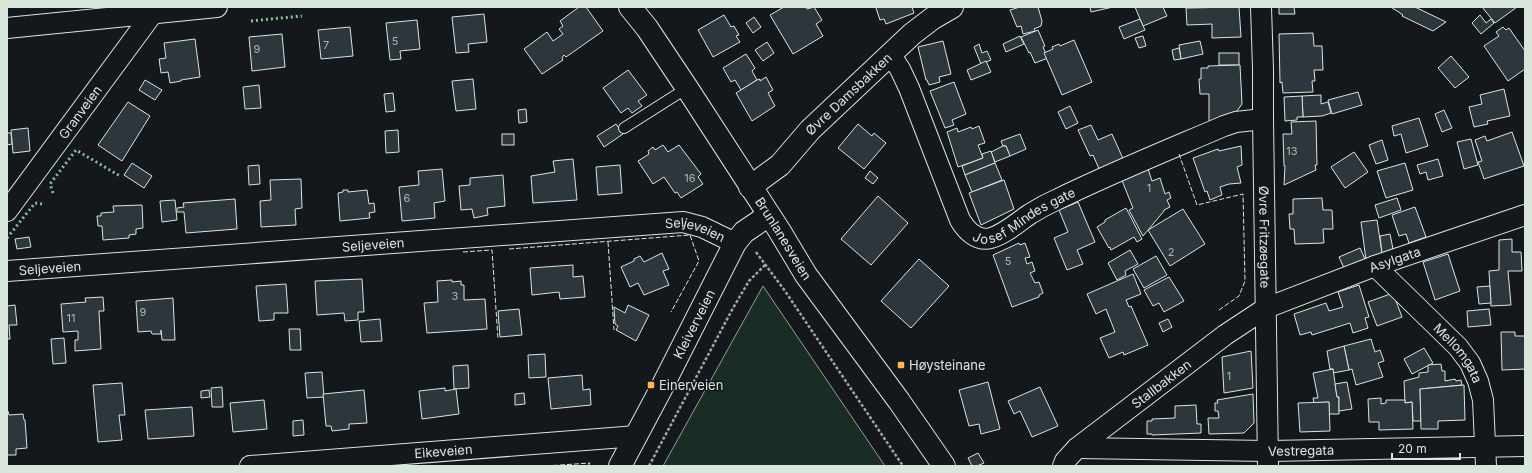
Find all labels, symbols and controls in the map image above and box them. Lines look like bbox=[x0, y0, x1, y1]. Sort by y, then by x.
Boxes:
house number: 5 bbox=[392, 34, 399, 48]
house number: 7 bbox=[323, 38, 329, 52]
house number: 9 bbox=[254, 42, 261, 56]
street label: Øvre Damsbakken bbox=[802, 49, 895, 138]
street label: Granveien bbox=[55, 82, 105, 142]
house number: 13 bbox=[1286, 144, 1298, 158]
house number: 16 bbox=[684, 171, 696, 185]
house number: 1 bbox=[1147, 181, 1151, 195]
street label: Josef Mindes gate bbox=[970, 184, 1078, 247]
street label: Øvre Fritzøegate bbox=[1256, 186, 1273, 288]
house number: 6 bbox=[404, 191, 411, 205]
street label: Brunlanesveien bbox=[752, 194, 815, 283]
street label: Seljeveien bbox=[664, 214, 728, 245]
street label: Seljeveien bbox=[341, 234, 405, 255]
street label: Asylgata bbox=[1367, 243, 1423, 276]
house number: 2 bbox=[1168, 245, 1174, 259]
house number: 5 bbox=[1005, 254, 1012, 268]
street label: Seljeveien bbox=[18, 258, 82, 278]
street label: Kleiverveien bbox=[670, 287, 718, 361]
house number: 3 bbox=[452, 289, 459, 303]
house number: 9 bbox=[140, 305, 147, 319]
house number: 11 bbox=[67, 311, 75, 325]
street label: Mellomgata bbox=[1430, 320, 1486, 385]
street label: Stallbakken bbox=[1128, 356, 1194, 412]
place label: Høysteinane bbox=[909, 357, 985, 373]
marker: Høysteinane bbox=[896, 360, 906, 370]
house number: 1 bbox=[1227, 369, 1231, 383]
place label: Einerveien bbox=[659, 377, 723, 393]
marker: Einerveien bbox=[646, 380, 656, 390]
scale bar bbox=[1392, 435, 1460, 461]
street label: Eikeveien bbox=[414, 441, 473, 461]
text: 20 m bbox=[1398, 441, 1427, 456]
street label: Vestregata bbox=[1268, 442, 1334, 459]

